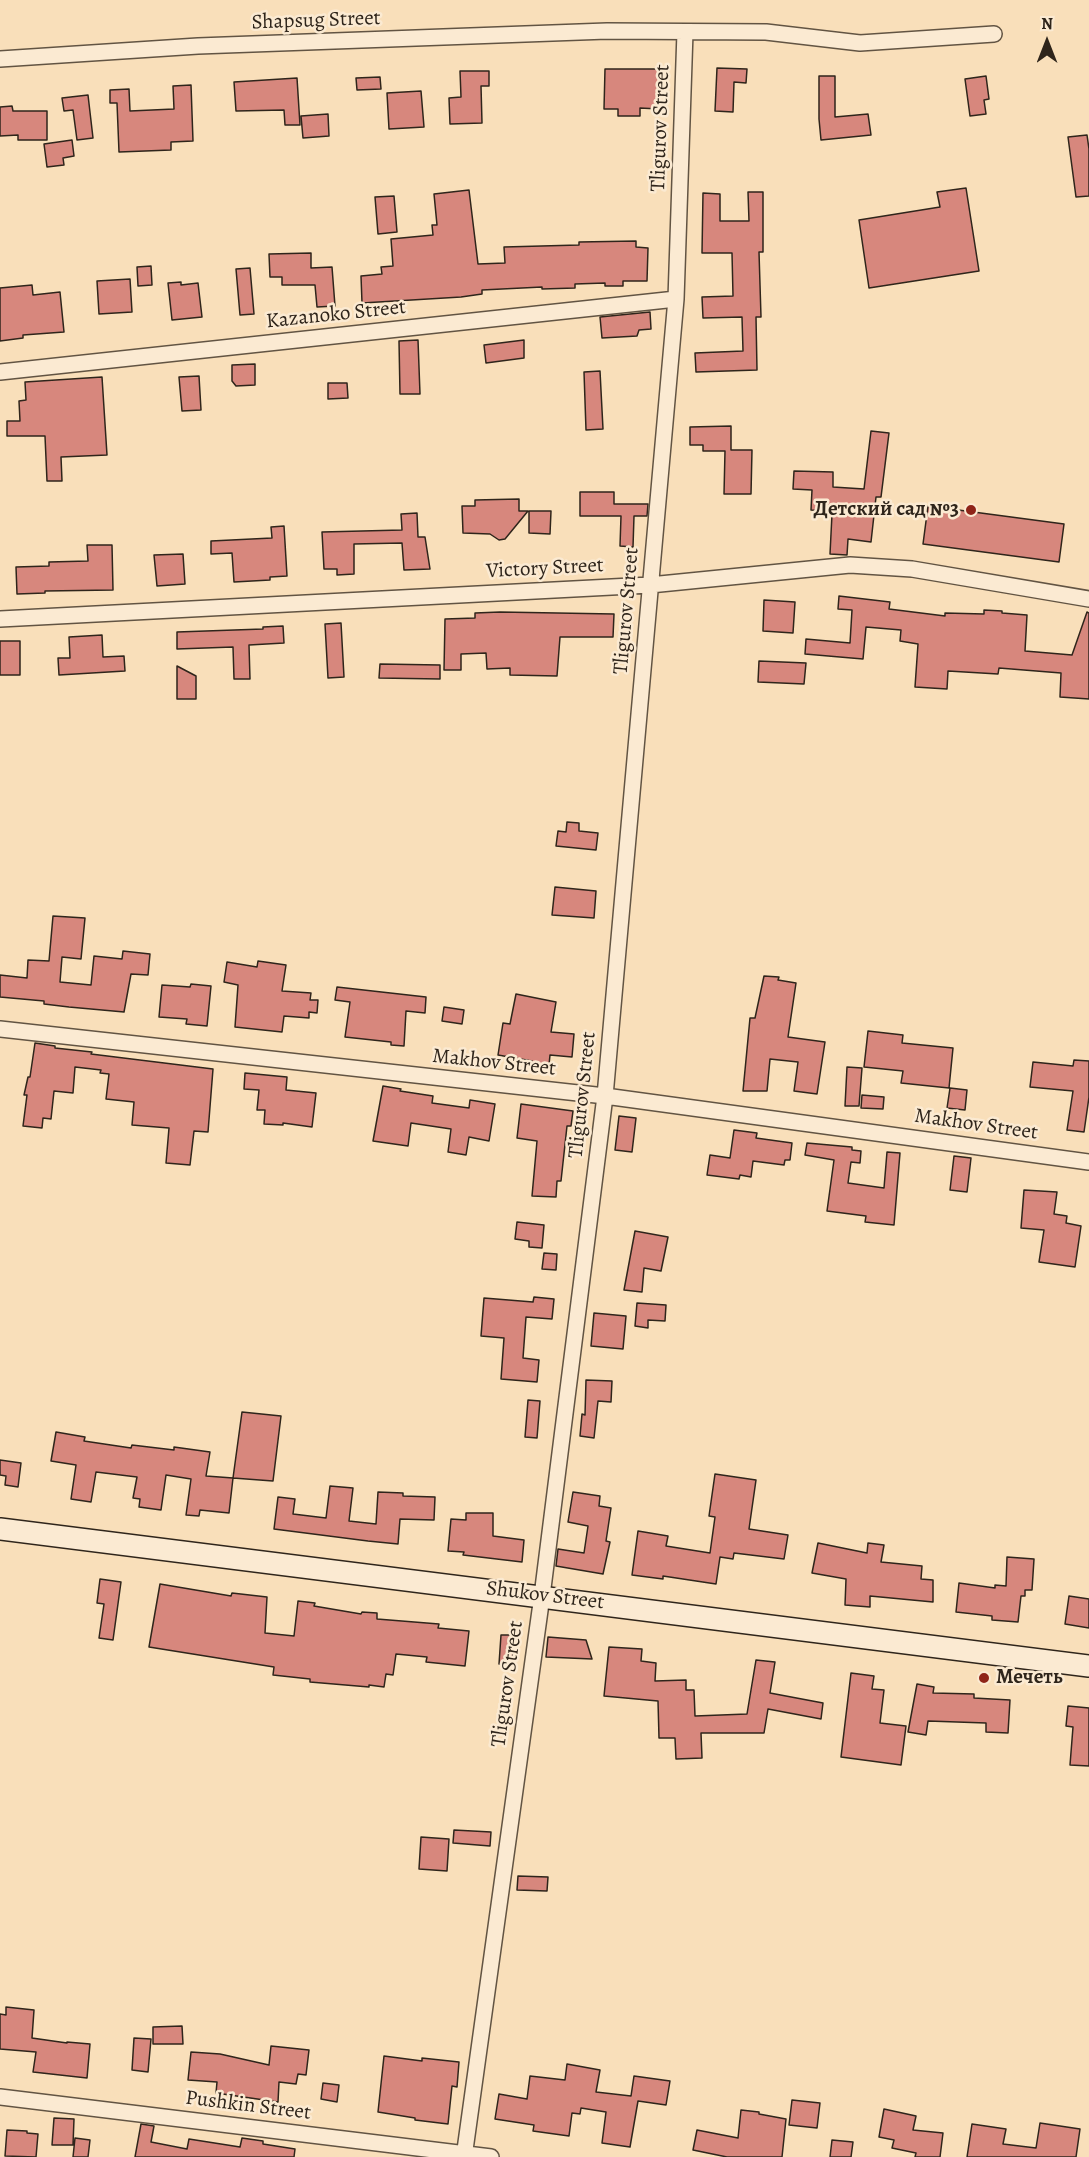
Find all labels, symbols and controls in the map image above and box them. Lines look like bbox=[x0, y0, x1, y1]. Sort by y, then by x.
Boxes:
street label: Shapsug Street bbox=[251, 6, 381, 36]
north arrow bbox=[1017, 12, 1077, 72]
text: N bbox=[1041, 13, 1053, 35]
street label: Tligurov Street bbox=[646, 64, 676, 192]
street label: Kazanoko Street bbox=[265, 295, 407, 335]
place label: Детский сад №3 bbox=[814, 497, 959, 523]
marker: Детский сад №3 bbox=[964, 503, 978, 517]
street label: Tligurov Street bbox=[609, 547, 645, 675]
street label: Victory Street bbox=[486, 553, 604, 585]
street label: Tligurov Street bbox=[564, 1030, 602, 1160]
street label: Makhov Street bbox=[431, 1044, 557, 1082]
street label: Makhov Street bbox=[913, 1104, 1039, 1146]
street label: Shukov Street bbox=[485, 1576, 605, 1616]
street label: Tligurov Street bbox=[487, 1619, 529, 1749]
place label: Мечеть bbox=[996, 1665, 1063, 1691]
marker: Мечеть bbox=[977, 1671, 991, 1685]
street label: Pushkin Street bbox=[184, 2086, 312, 2126]

